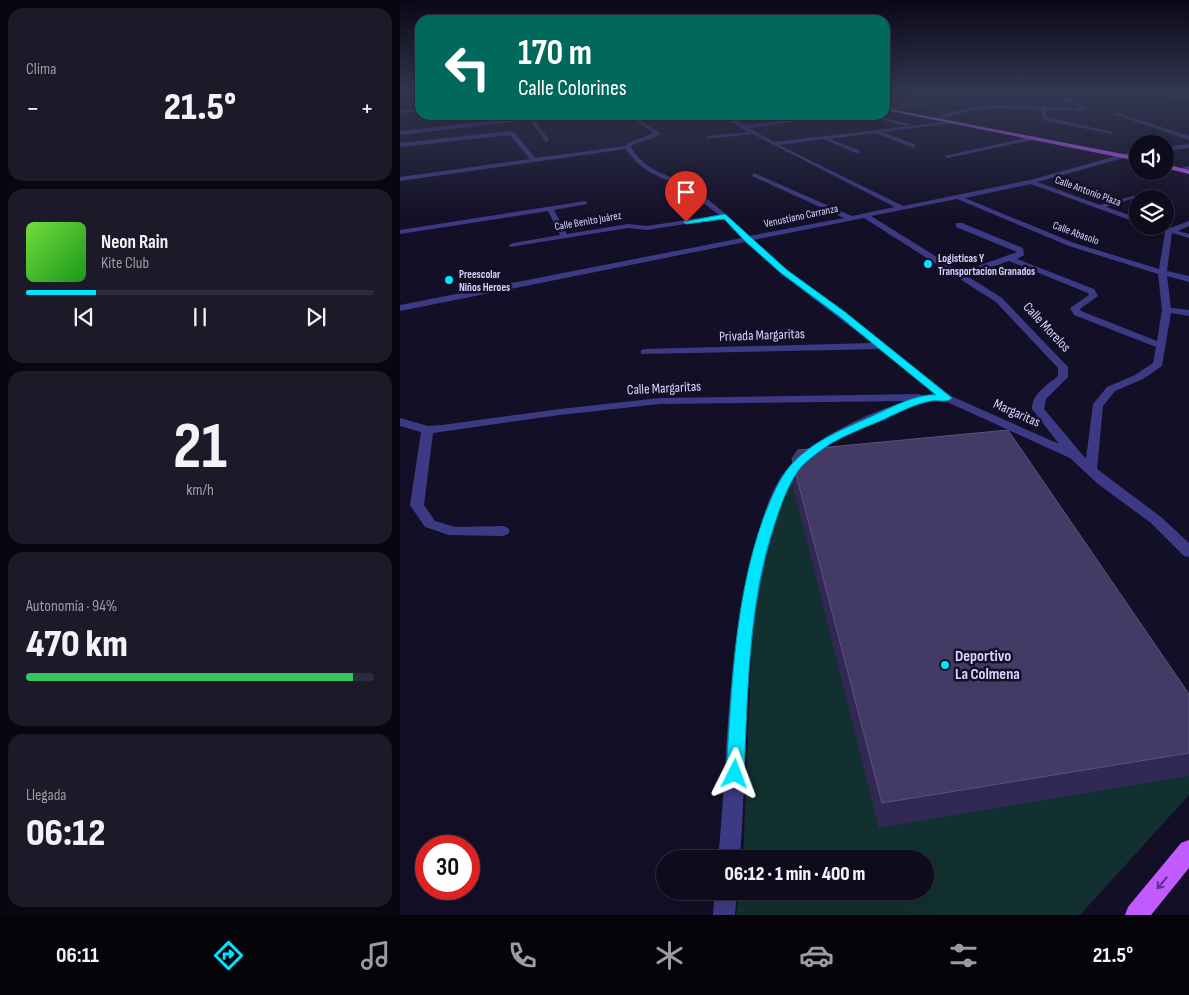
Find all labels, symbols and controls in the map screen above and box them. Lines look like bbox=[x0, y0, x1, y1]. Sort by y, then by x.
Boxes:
text: 170 m bbox=[518, 32, 592, 75]
icon: left bbox=[435, 35, 500, 100]
text: Clima bbox=[26, 60, 56, 79]
text: Calle Colorines bbox=[518, 75, 627, 102]
text: 21.5° bbox=[164, 85, 236, 130]
text: − bbox=[26, 92, 40, 125]
text: + bbox=[360, 92, 374, 125]
map controls bbox=[1129, 135, 1174, 235]
button: sound bbox=[1129, 135, 1174, 180]
pin bbox=[665, 171, 707, 222]
street label: Calle Antonio Plaza bbox=[1053, 173, 1123, 209]
icon: arrive bbox=[672, 178, 700, 206]
button: layers bbox=[1129, 190, 1174, 235]
street label: Venustiano Carranza bbox=[763, 202, 839, 230]
street label: Calle Benito Juárez bbox=[554, 209, 623, 233]
street label: Calle Abasolo bbox=[1051, 219, 1101, 248]
text: Neon Rain bbox=[101, 231, 168, 254]
place label: Logisticas Y Transportacion Granados bbox=[938, 252, 1035, 278]
text: Kite Club bbox=[101, 254, 149, 273]
marker: Logisticas Y Transportacion Granados bbox=[922, 258, 934, 270]
place label: Preescolar Niños Heroes bbox=[459, 268, 510, 294]
marker: Preescolar Niños Heroes bbox=[443, 274, 455, 286]
street label: Calle Morelos bbox=[1020, 299, 1074, 355]
icon: previous bbox=[70, 303, 98, 331]
icon: pause bbox=[186, 303, 214, 331]
icon: next bbox=[302, 303, 330, 331]
street label: Privada Margaritas bbox=[719, 325, 805, 345]
street label: Calle Margaritas bbox=[626, 378, 702, 398]
street label: Margaritas bbox=[991, 395, 1043, 431]
text: 21 bbox=[173, 409, 227, 487]
text: km/h bbox=[186, 481, 214, 500]
text: Autonomía · 94% bbox=[26, 597, 117, 616]
text: 470 km bbox=[26, 622, 128, 667]
place label: Deportivo La Colmena bbox=[955, 647, 1020, 684]
marker: Deportivo La Colmena bbox=[939, 659, 951, 671]
position arrow bbox=[708, 747, 760, 799]
text: Llegada bbox=[26, 786, 67, 805]
text: 06:12 bbox=[26, 811, 105, 856]
speed limit sign: 30 bbox=[415, 835, 480, 900]
text: 06:12 · 1 min · 400 m bbox=[725, 863, 865, 886]
one-way arrow bbox=[1157, 876, 1168, 889]
icon: directions bbox=[211, 938, 246, 973]
icon: music bbox=[358, 938, 393, 973]
icon: phone bbox=[505, 938, 540, 973]
icon: climate bbox=[652, 938, 687, 973]
icon: car bbox=[799, 938, 834, 973]
icon: filters bbox=[946, 938, 981, 973]
text: 06:11 bbox=[56, 942, 99, 969]
text: 21.5° bbox=[1093, 942, 1133, 969]

